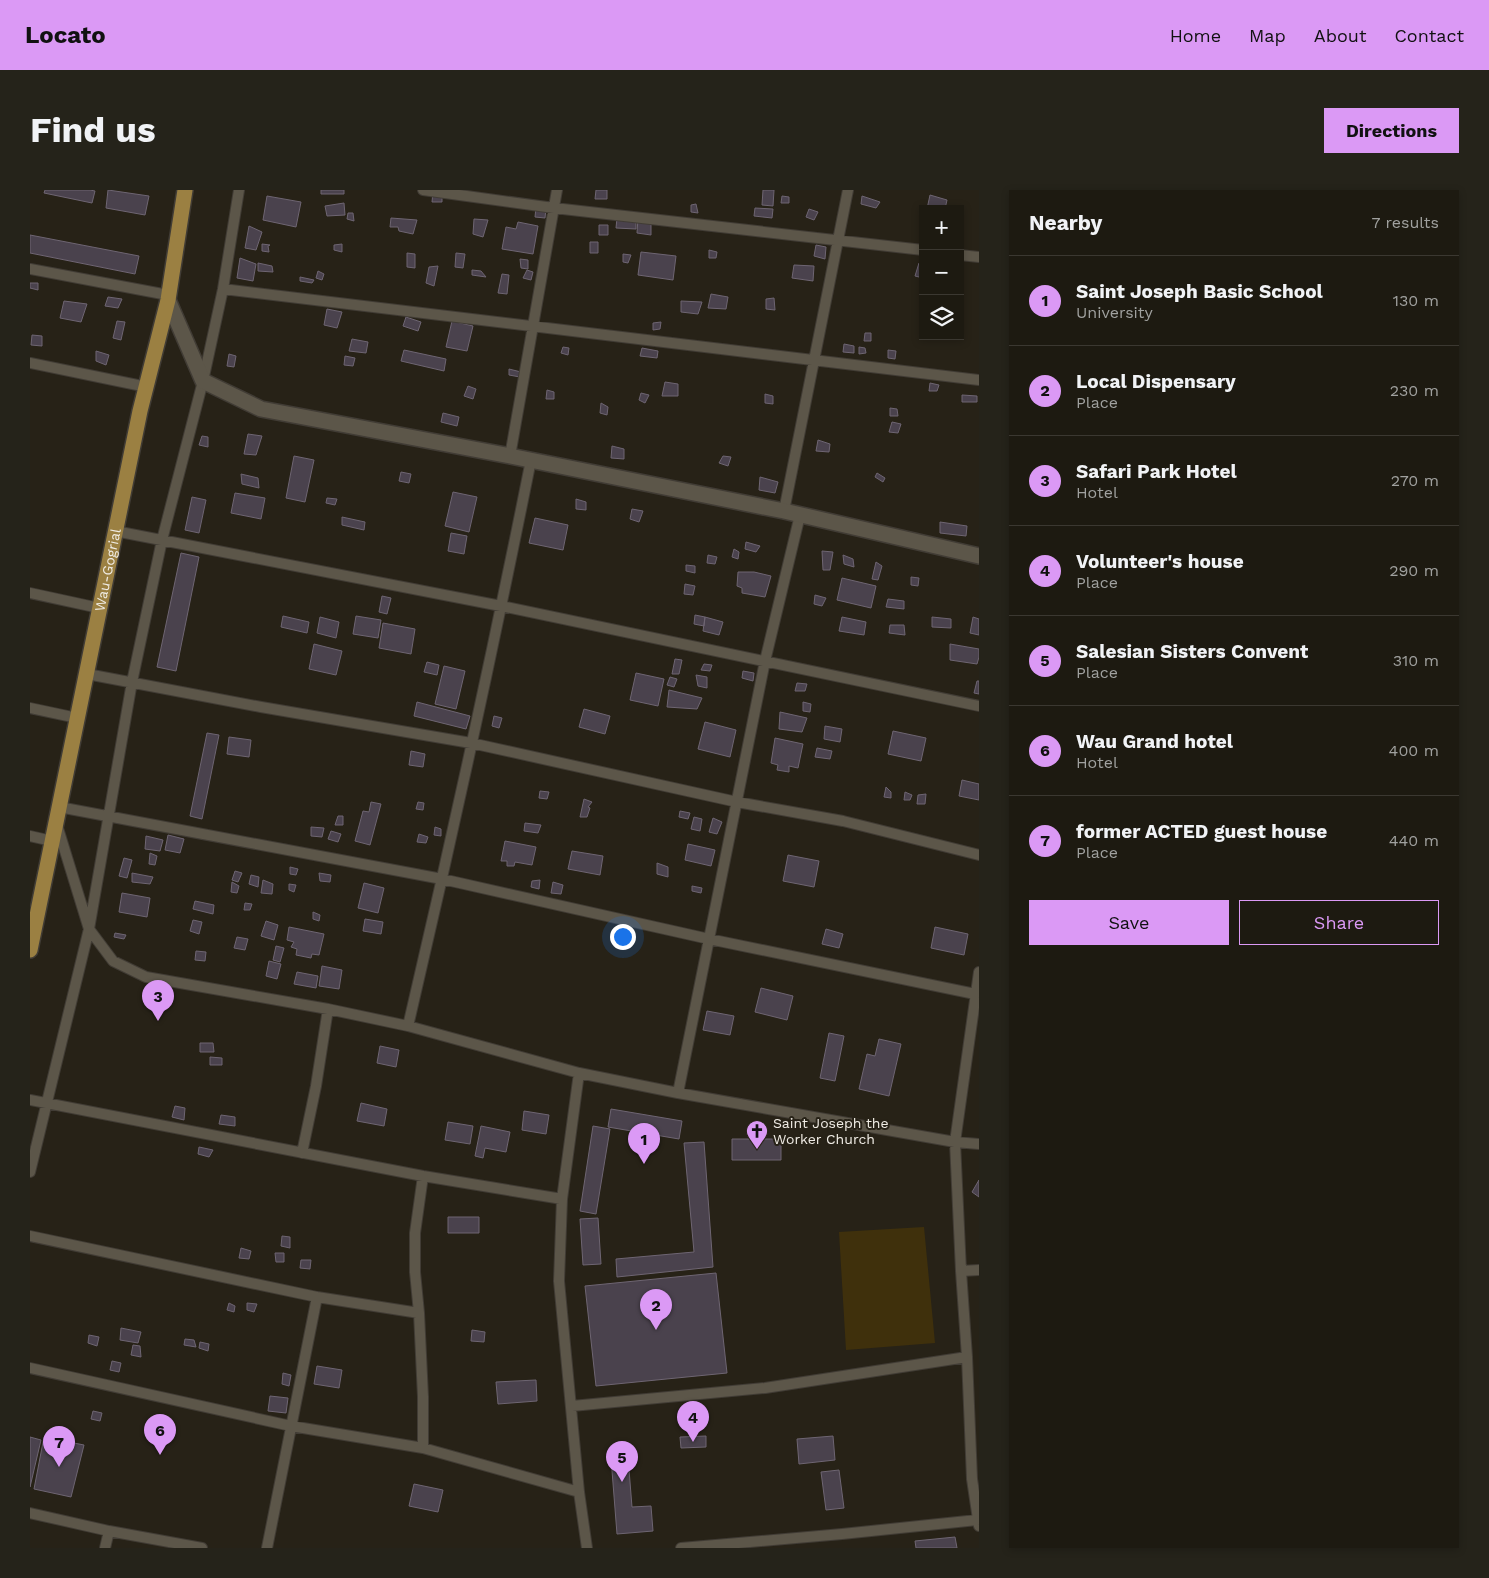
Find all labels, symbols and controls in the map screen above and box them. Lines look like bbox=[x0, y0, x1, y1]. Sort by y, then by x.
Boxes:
text: Locato bbox=[25, 21, 106, 49]
text: Home bbox=[1170, 25, 1221, 46]
text: Map bbox=[1249, 25, 1286, 46]
text: About bbox=[1314, 25, 1366, 46]
text: Contact bbox=[1394, 25, 1464, 46]
button: Directions bbox=[1324, 108, 1459, 153]
text: Find us bbox=[30, 109, 156, 151]
map controls bbox=[919, 205, 964, 340]
button: + bbox=[919, 205, 964, 250]
text: Nearby bbox=[1029, 210, 1102, 235]
text: 7 results bbox=[1372, 213, 1439, 232]
button: − bbox=[919, 250, 964, 295]
text: Saint Joseph Basic School bbox=[1076, 280, 1323, 303]
text: 1 bbox=[1042, 291, 1048, 310]
text: 130 m bbox=[1393, 291, 1439, 310]
button: layers bbox=[919, 295, 964, 340]
text: University bbox=[1076, 303, 1153, 322]
text: Local Dispensary bbox=[1076, 370, 1236, 393]
text: 2 bbox=[1040, 381, 1050, 400]
text: 230 m bbox=[1390, 381, 1439, 400]
text: Place bbox=[1076, 393, 1118, 412]
text: Safari Park Hotel bbox=[1076, 460, 1237, 483]
text: 3 bbox=[1040, 471, 1050, 490]
text: 270 m bbox=[1391, 471, 1439, 490]
text: Hotel bbox=[1076, 483, 1118, 502]
street label: Wau-Gogrial bbox=[91, 526, 124, 613]
text: Volunteer's house bbox=[1076, 550, 1244, 573]
text: 4 bbox=[1040, 561, 1050, 580]
text: 290 m bbox=[1389, 561, 1439, 580]
text: Place bbox=[1076, 573, 1118, 592]
text: Salesian Sisters Convent bbox=[1076, 640, 1308, 663]
text: 5 bbox=[1040, 651, 1050, 670]
text: 310 m bbox=[1393, 651, 1439, 670]
text: Place bbox=[1076, 663, 1118, 682]
text: Wau Grand hotel bbox=[1076, 730, 1233, 753]
text: 6 bbox=[1040, 741, 1050, 760]
text: 400 m bbox=[1389, 741, 1439, 760]
text: Hotel bbox=[1076, 753, 1118, 772]
text: former ACTED guest house bbox=[1076, 820, 1327, 843]
text: 7 bbox=[1040, 831, 1050, 850]
text: 440 m bbox=[1389, 831, 1439, 850]
text: Place bbox=[1076, 843, 1118, 862]
button: Save bbox=[1029, 900, 1229, 945]
button: Share bbox=[1239, 900, 1439, 945]
your location bbox=[610, 924, 636, 950]
pin: 3 bbox=[142, 980, 174, 1021]
place label: Saint Joseph the Worker Church bbox=[773, 1115, 889, 1147]
church icon: Saint Joseph the Worker Church bbox=[745, 1119, 769, 1150]
pin: 1 bbox=[628, 1123, 660, 1164]
pin: 2 bbox=[640, 1289, 672, 1330]
pin: 4 bbox=[677, 1401, 709, 1442]
pin: 6 bbox=[144, 1414, 176, 1455]
pin: 7 bbox=[43, 1426, 75, 1467]
pin: 5 bbox=[606, 1441, 638, 1482]

